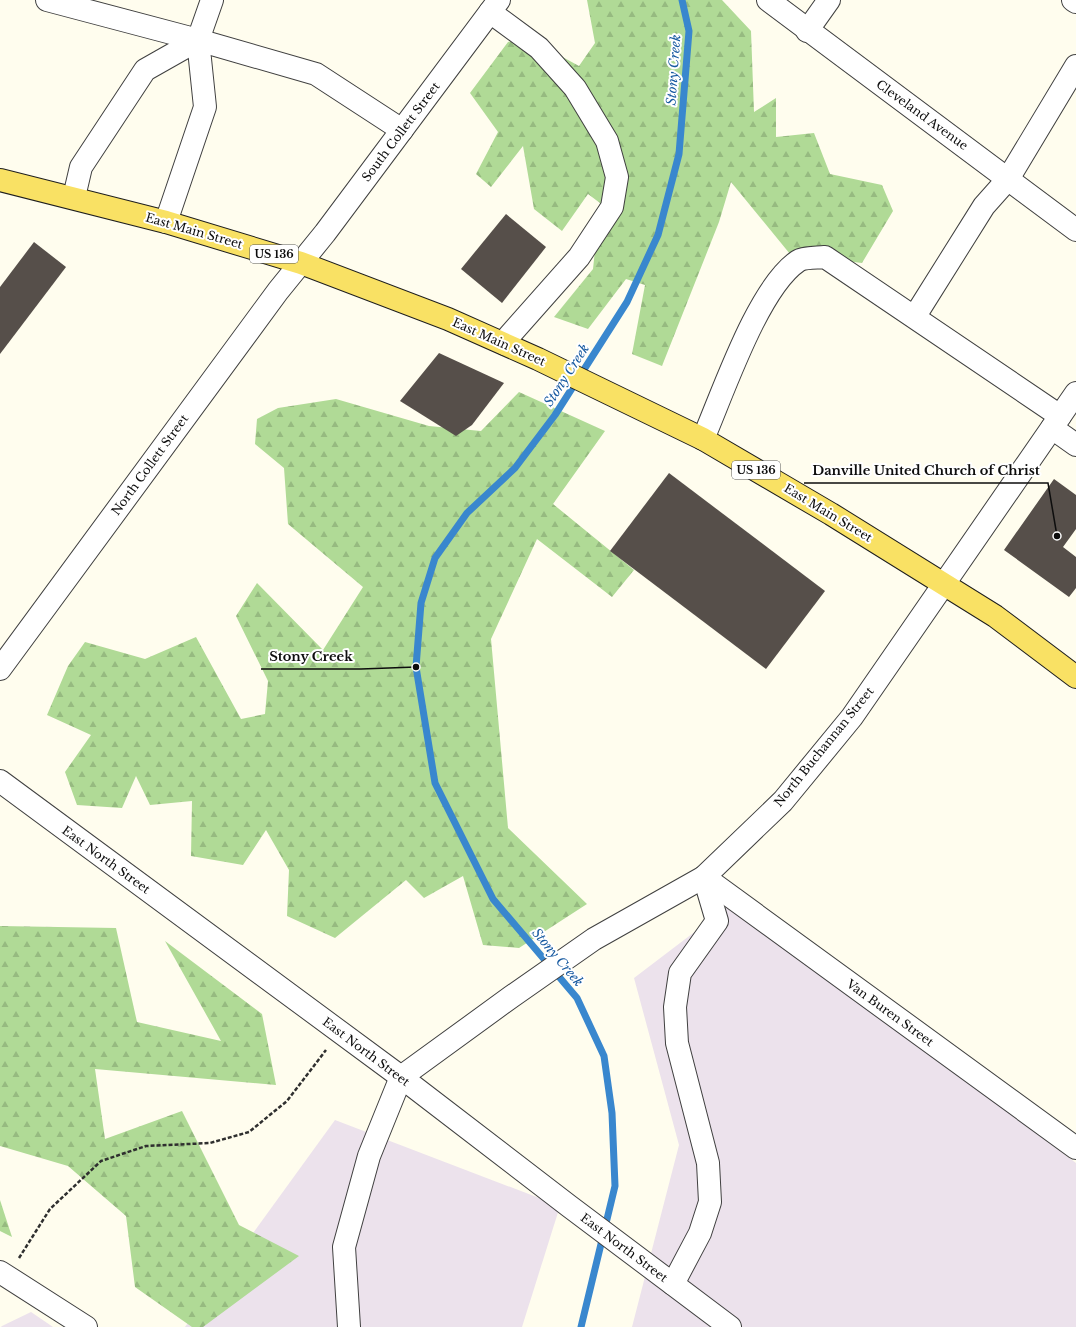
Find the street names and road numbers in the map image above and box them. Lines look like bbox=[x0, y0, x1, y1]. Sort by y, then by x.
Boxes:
street label: Cleveland Avenue bbox=[873, 76, 971, 153]
street label: South Collett Street bbox=[358, 79, 443, 184]
street label: East Main Street bbox=[144, 209, 245, 252]
road number: US 136 bbox=[250, 245, 298, 263]
street label: East Main Street bbox=[450, 314, 549, 369]
street label: North Collett Street bbox=[108, 411, 191, 518]
road number: US 136 bbox=[732, 461, 780, 479]
street label: East Main Street bbox=[781, 480, 876, 545]
street label: North Buchannan Street bbox=[771, 683, 877, 810]
street label: East North Street bbox=[59, 823, 154, 897]
street label: Van Buren Street bbox=[843, 975, 937, 1050]
street label: East North Street bbox=[320, 1014, 413, 1090]
street label: East North Street bbox=[578, 1210, 671, 1286]

